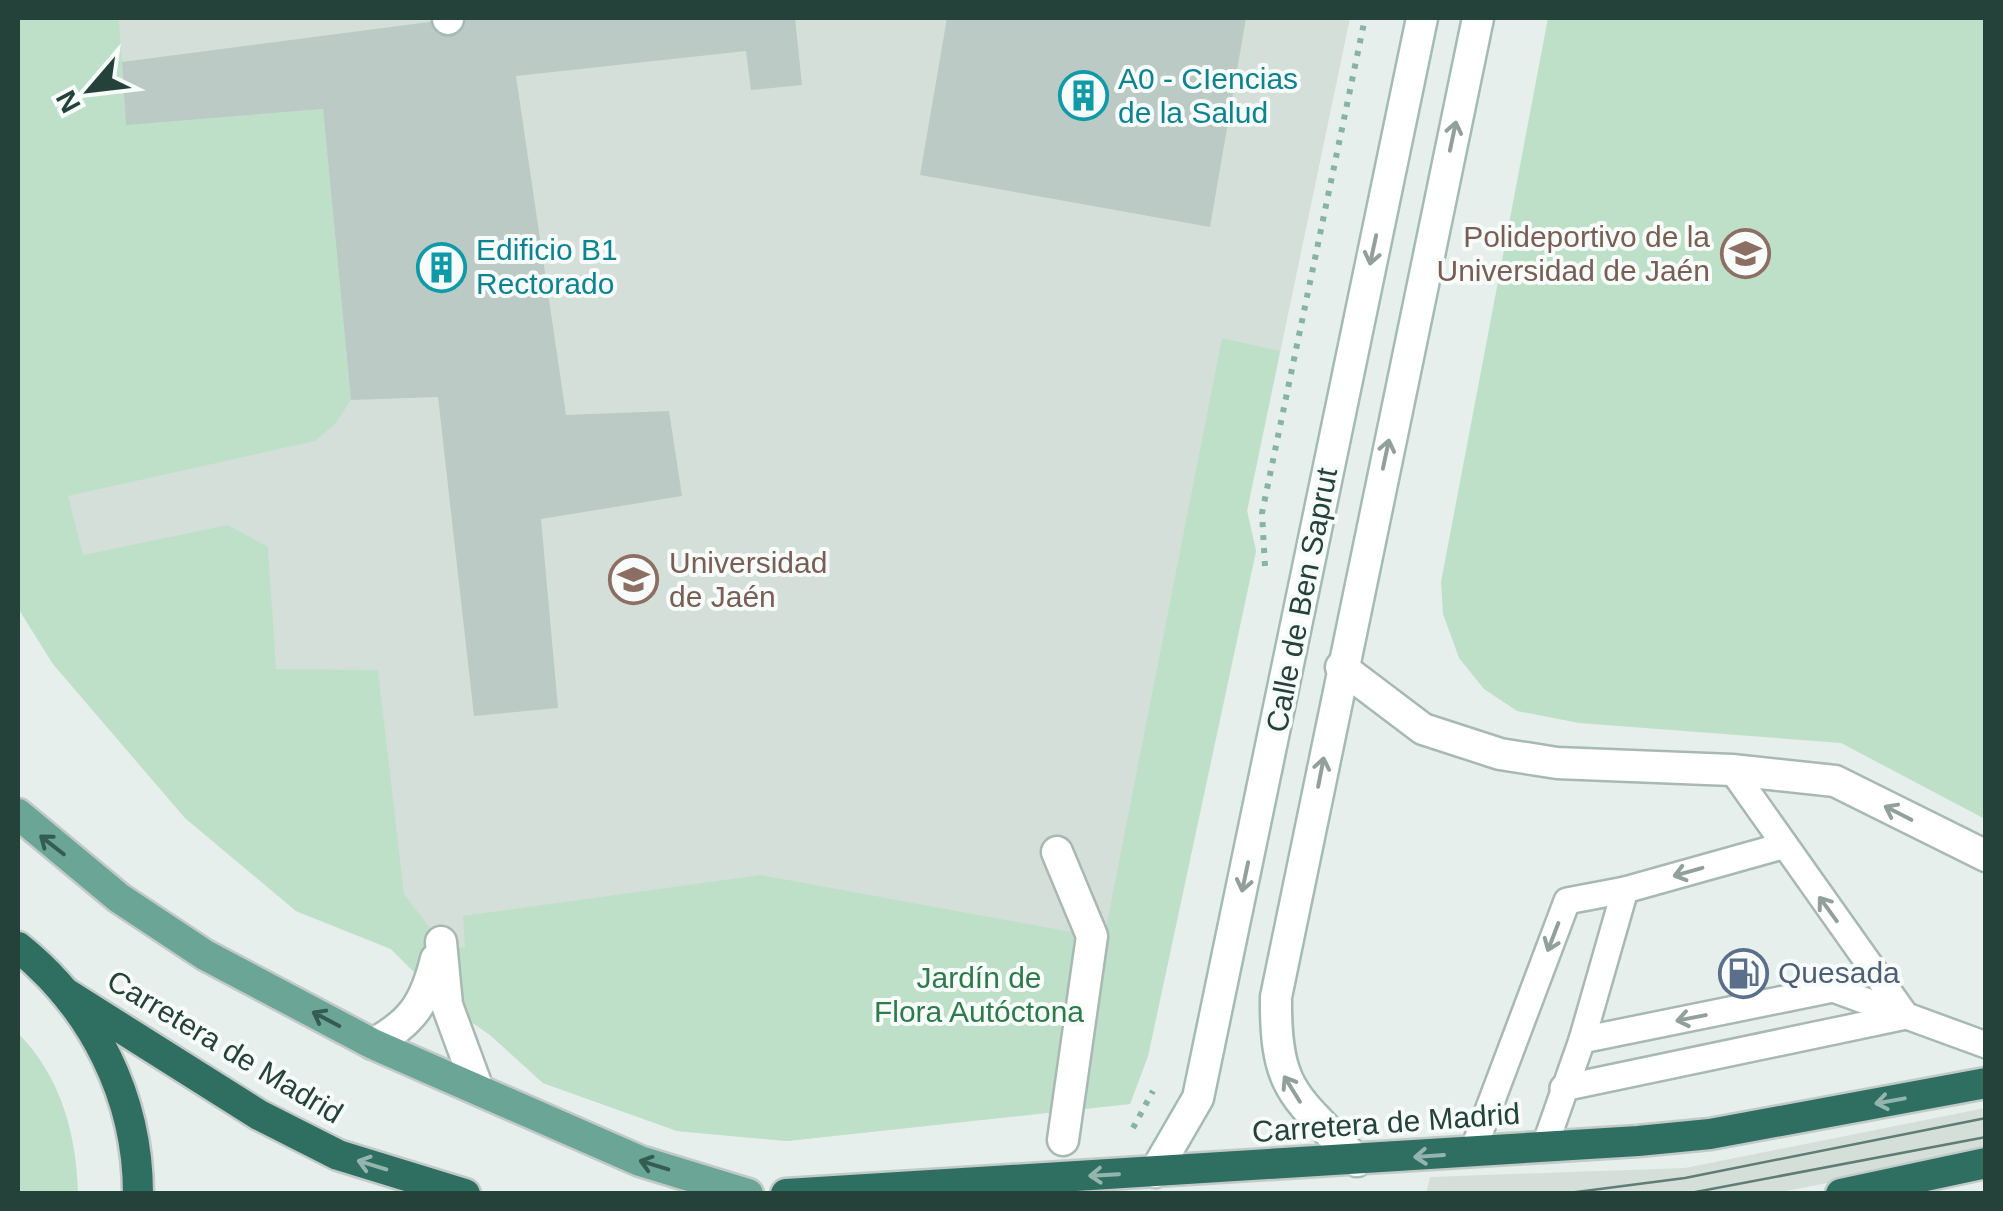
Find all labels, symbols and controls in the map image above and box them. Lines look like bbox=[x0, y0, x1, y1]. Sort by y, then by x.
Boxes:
north arrow bbox=[40, 40, 140, 140]
place label: A0 - CIencias de la Salud bbox=[1118, 62, 1298, 129]
building icon: A0 - CIencias de la Salud bbox=[1057, 70, 1109, 122]
text: N bbox=[50, 85, 87, 118]
one-way arrow bbox=[1444, 121, 1463, 153]
place label: Polideportivo de la Universidad de Jaén bbox=[1436, 220, 1710, 287]
school or university icon: Polideportivo de la Universidad de Jaén bbox=[1719, 228, 1771, 280]
place label: Edificio B1 Rectorado bbox=[476, 233, 618, 300]
one-way arrow bbox=[1363, 233, 1382, 265]
building icon: Edificio B1 Rectorado bbox=[415, 241, 467, 293]
one-way arrow bbox=[1378, 439, 1397, 471]
street label: Calle de Ben Saprut bbox=[1260, 464, 1343, 735]
place label: Universidad de Jaén bbox=[669, 546, 827, 613]
school or university icon: Universidad de Jaén bbox=[608, 554, 660, 606]
one-way arrow bbox=[1312, 757, 1331, 789]
one-way arrow bbox=[1884, 803, 1914, 822]
one-way arrow bbox=[40, 834, 66, 856]
one-way arrow bbox=[1235, 860, 1253, 892]
one-way arrow bbox=[1673, 864, 1704, 883]
one-way arrow bbox=[1818, 896, 1839, 923]
one-way arrow bbox=[1543, 921, 1561, 952]
fuel station icon: Quesada bbox=[1717, 947, 1769, 999]
place label: Quesada bbox=[1778, 956, 1900, 989]
park label: Jardín de Flora Autóctona bbox=[874, 961, 1084, 1028]
street label: Carretera de Madrid bbox=[102, 963, 349, 1130]
one-way arrow bbox=[311, 1009, 341, 1028]
one-way arrow bbox=[1676, 1010, 1708, 1029]
one-way arrow bbox=[1282, 1075, 1303, 1104]
one-way arrow bbox=[1874, 1092, 1906, 1111]
street label: Carretera de Madrid bbox=[1251, 1097, 1521, 1148]
one-way arrow bbox=[1413, 1147, 1445, 1166]
one-way arrow bbox=[357, 1155, 389, 1173]
one-way arrow bbox=[639, 1155, 671, 1173]
one-way arrow bbox=[1089, 1166, 1121, 1185]

